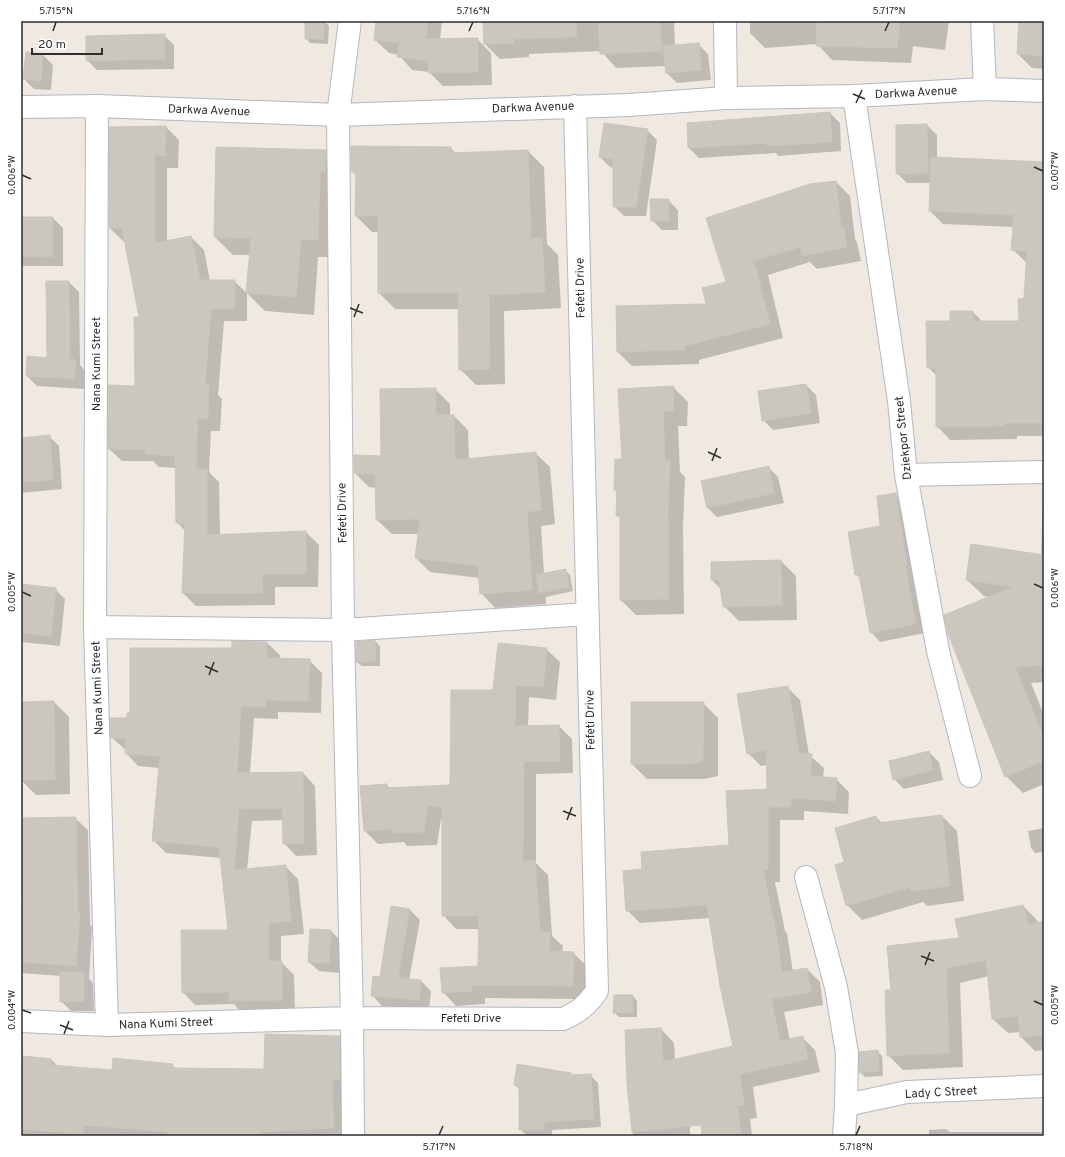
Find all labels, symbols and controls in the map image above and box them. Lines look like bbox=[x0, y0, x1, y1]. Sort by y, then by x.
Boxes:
text: 5.715°N bbox=[39, 5, 73, 18]
text: 5.716°N bbox=[456, 5, 490, 18]
text: 5.717°N bbox=[873, 5, 905, 18]
scale bar bbox=[32, 30, 102, 56]
text: 20 m bbox=[38, 37, 66, 53]
street label: Darkwa Avenue bbox=[874, 83, 958, 103]
street label: Darkwa Avenue bbox=[492, 99, 575, 117]
street label: Darkwa Avenue bbox=[167, 102, 250, 120]
text: 0.007°W bbox=[1049, 152, 1062, 190]
text: 0.006°W bbox=[6, 155, 19, 195]
street label: Fefeti Drive bbox=[572, 258, 590, 318]
street label: Nana Kumi Street bbox=[89, 317, 105, 411]
street label: Dziekpor Street bbox=[892, 395, 916, 481]
street label: Fefeti Drive bbox=[334, 483, 352, 543]
text: 0.006°W bbox=[1049, 568, 1062, 608]
text: 0.005°W bbox=[6, 572, 19, 612]
street label: Nana Kumi Street bbox=[88, 641, 108, 735]
street label: Fefeti Drive bbox=[582, 690, 600, 750]
text: 0.005°W bbox=[1049, 985, 1062, 1025]
text: 0.004°W bbox=[6, 990, 19, 1030]
street label: Fefeti Drive bbox=[441, 1011, 501, 1027]
street label: Nana Kumi Street bbox=[119, 1014, 213, 1034]
street label: Lady C Street bbox=[904, 1083, 978, 1103]
text: 5.717°N bbox=[423, 1141, 455, 1154]
text: 5.718°N bbox=[839, 1141, 873, 1154]

